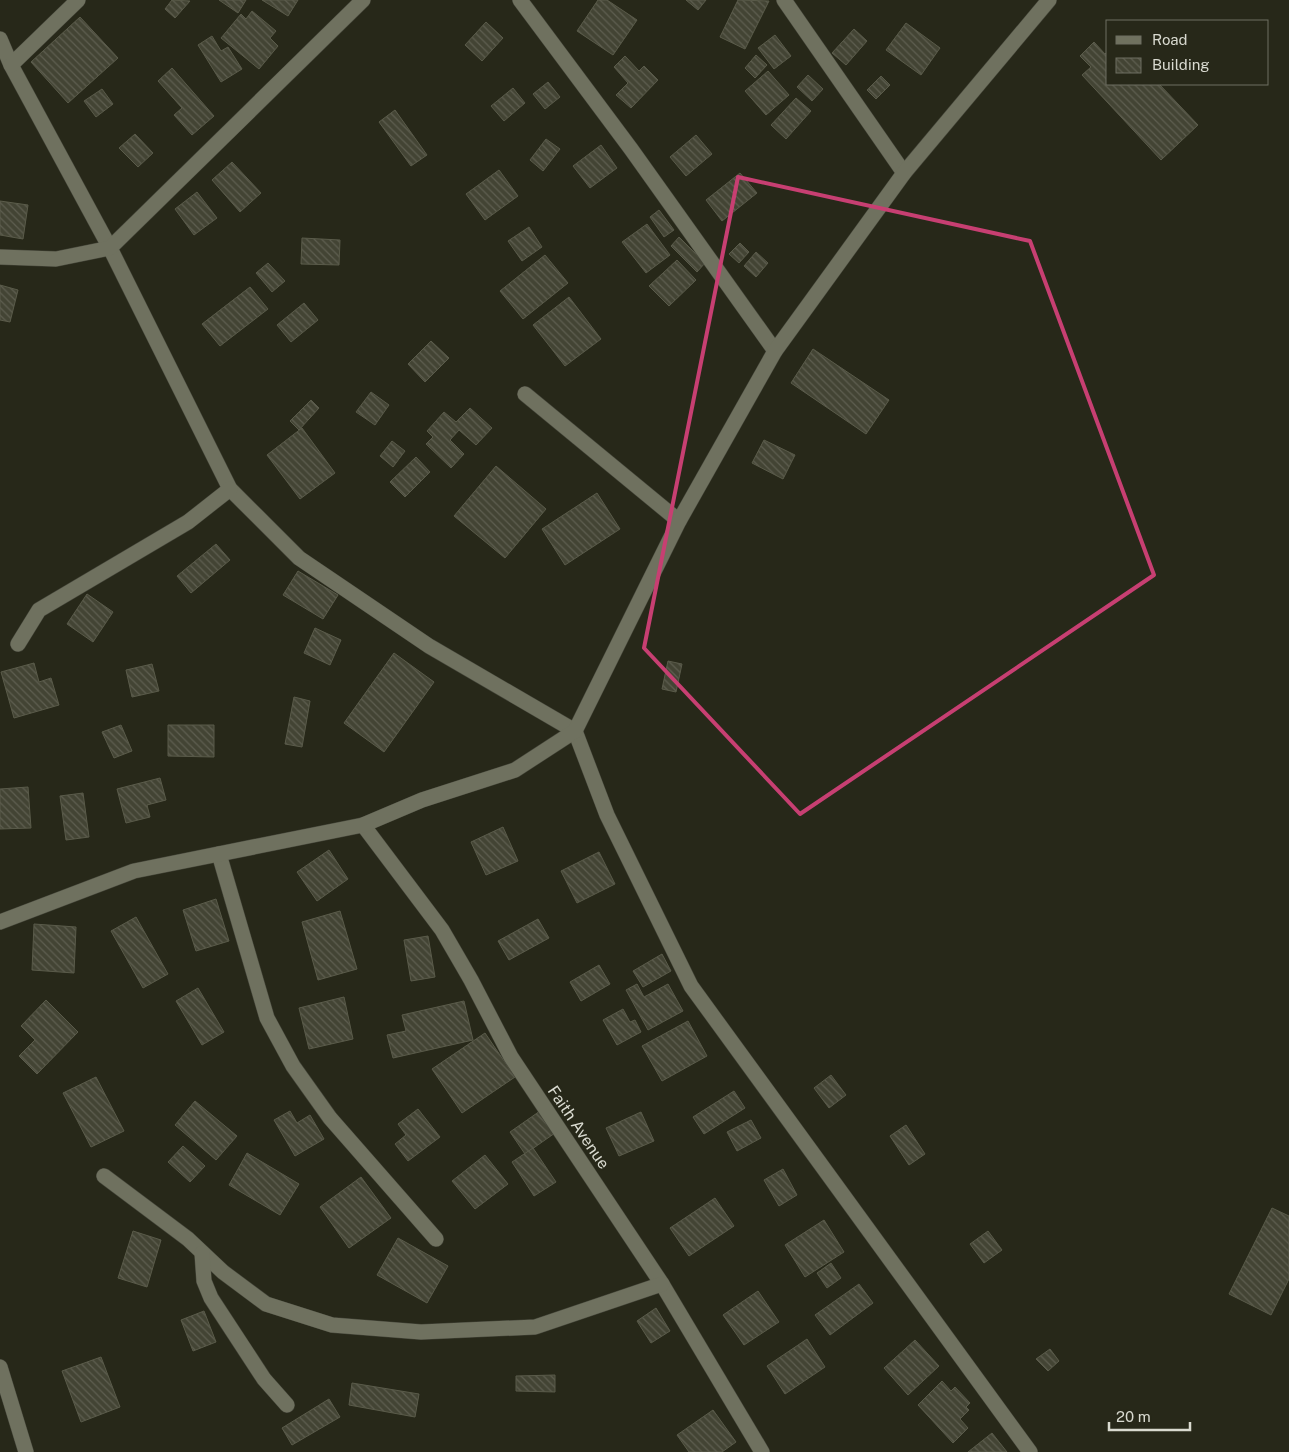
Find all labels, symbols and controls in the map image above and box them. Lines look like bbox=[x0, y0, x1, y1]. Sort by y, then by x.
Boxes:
legend bbox=[1106, 20, 1269, 85]
text: Road bbox=[1152, 31, 1188, 48]
text: Building bbox=[1152, 56, 1210, 73]
street label: Faith Avenue bbox=[544, 1082, 613, 1173]
scale bar bbox=[1109, 1400, 1190, 1432]
text: 20 m bbox=[1116, 1408, 1151, 1425]

